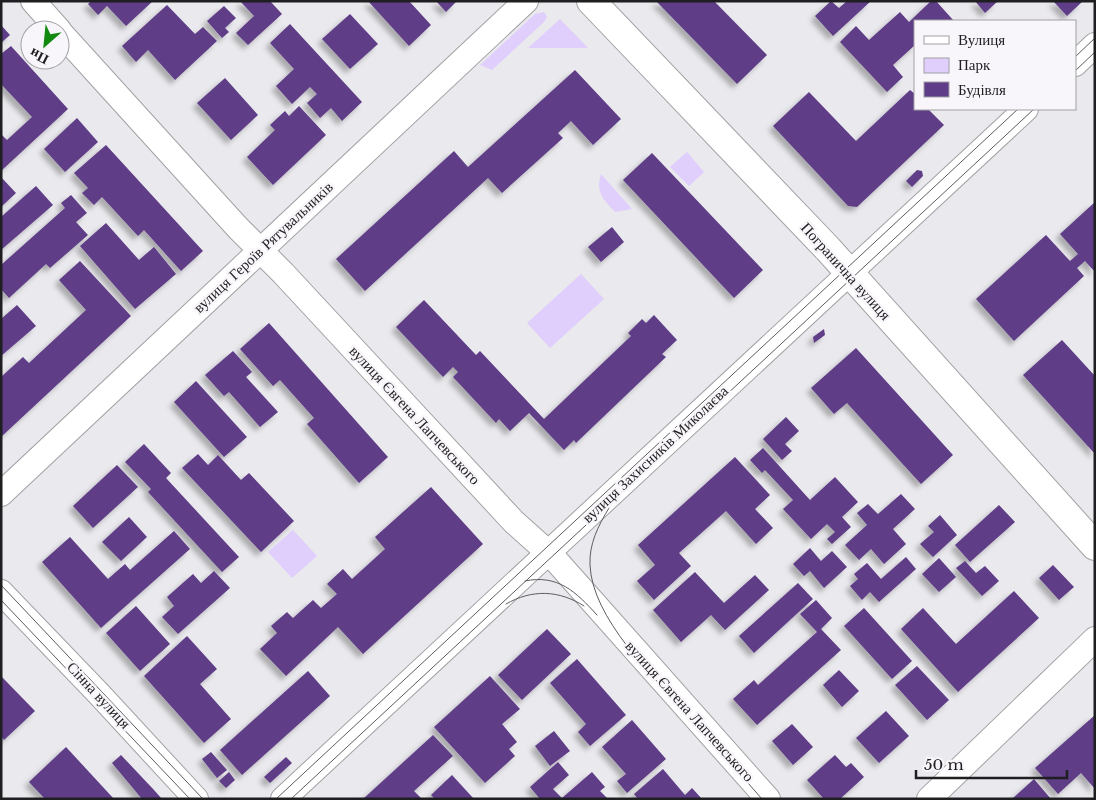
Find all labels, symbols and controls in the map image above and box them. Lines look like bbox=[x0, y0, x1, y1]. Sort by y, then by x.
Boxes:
north arrow bbox=[20, 20, 70, 70]
legend bbox=[914, 20, 1076, 110]
text: Вулиця bbox=[958, 30, 1005, 49]
text: Пн bbox=[27, 44, 52, 69]
text: Парк bbox=[958, 55, 991, 74]
text: Будівля bbox=[958, 80, 1006, 99]
street label: вулиця Героїв Рятувальників bbox=[189, 177, 337, 317]
street label: Погранична вулиця bbox=[797, 218, 895, 324]
street label: вулиця Євгена Лапчевського bbox=[346, 341, 484, 489]
street label: вулиця Захисників Миколаєва bbox=[578, 381, 732, 527]
street label: вулиця Євгена Лапчевського bbox=[622, 636, 758, 786]
street label: Сінна вулиця bbox=[63, 657, 135, 733]
scale bar bbox=[916, 748, 1067, 780]
text: 50 m bbox=[924, 755, 964, 774]

